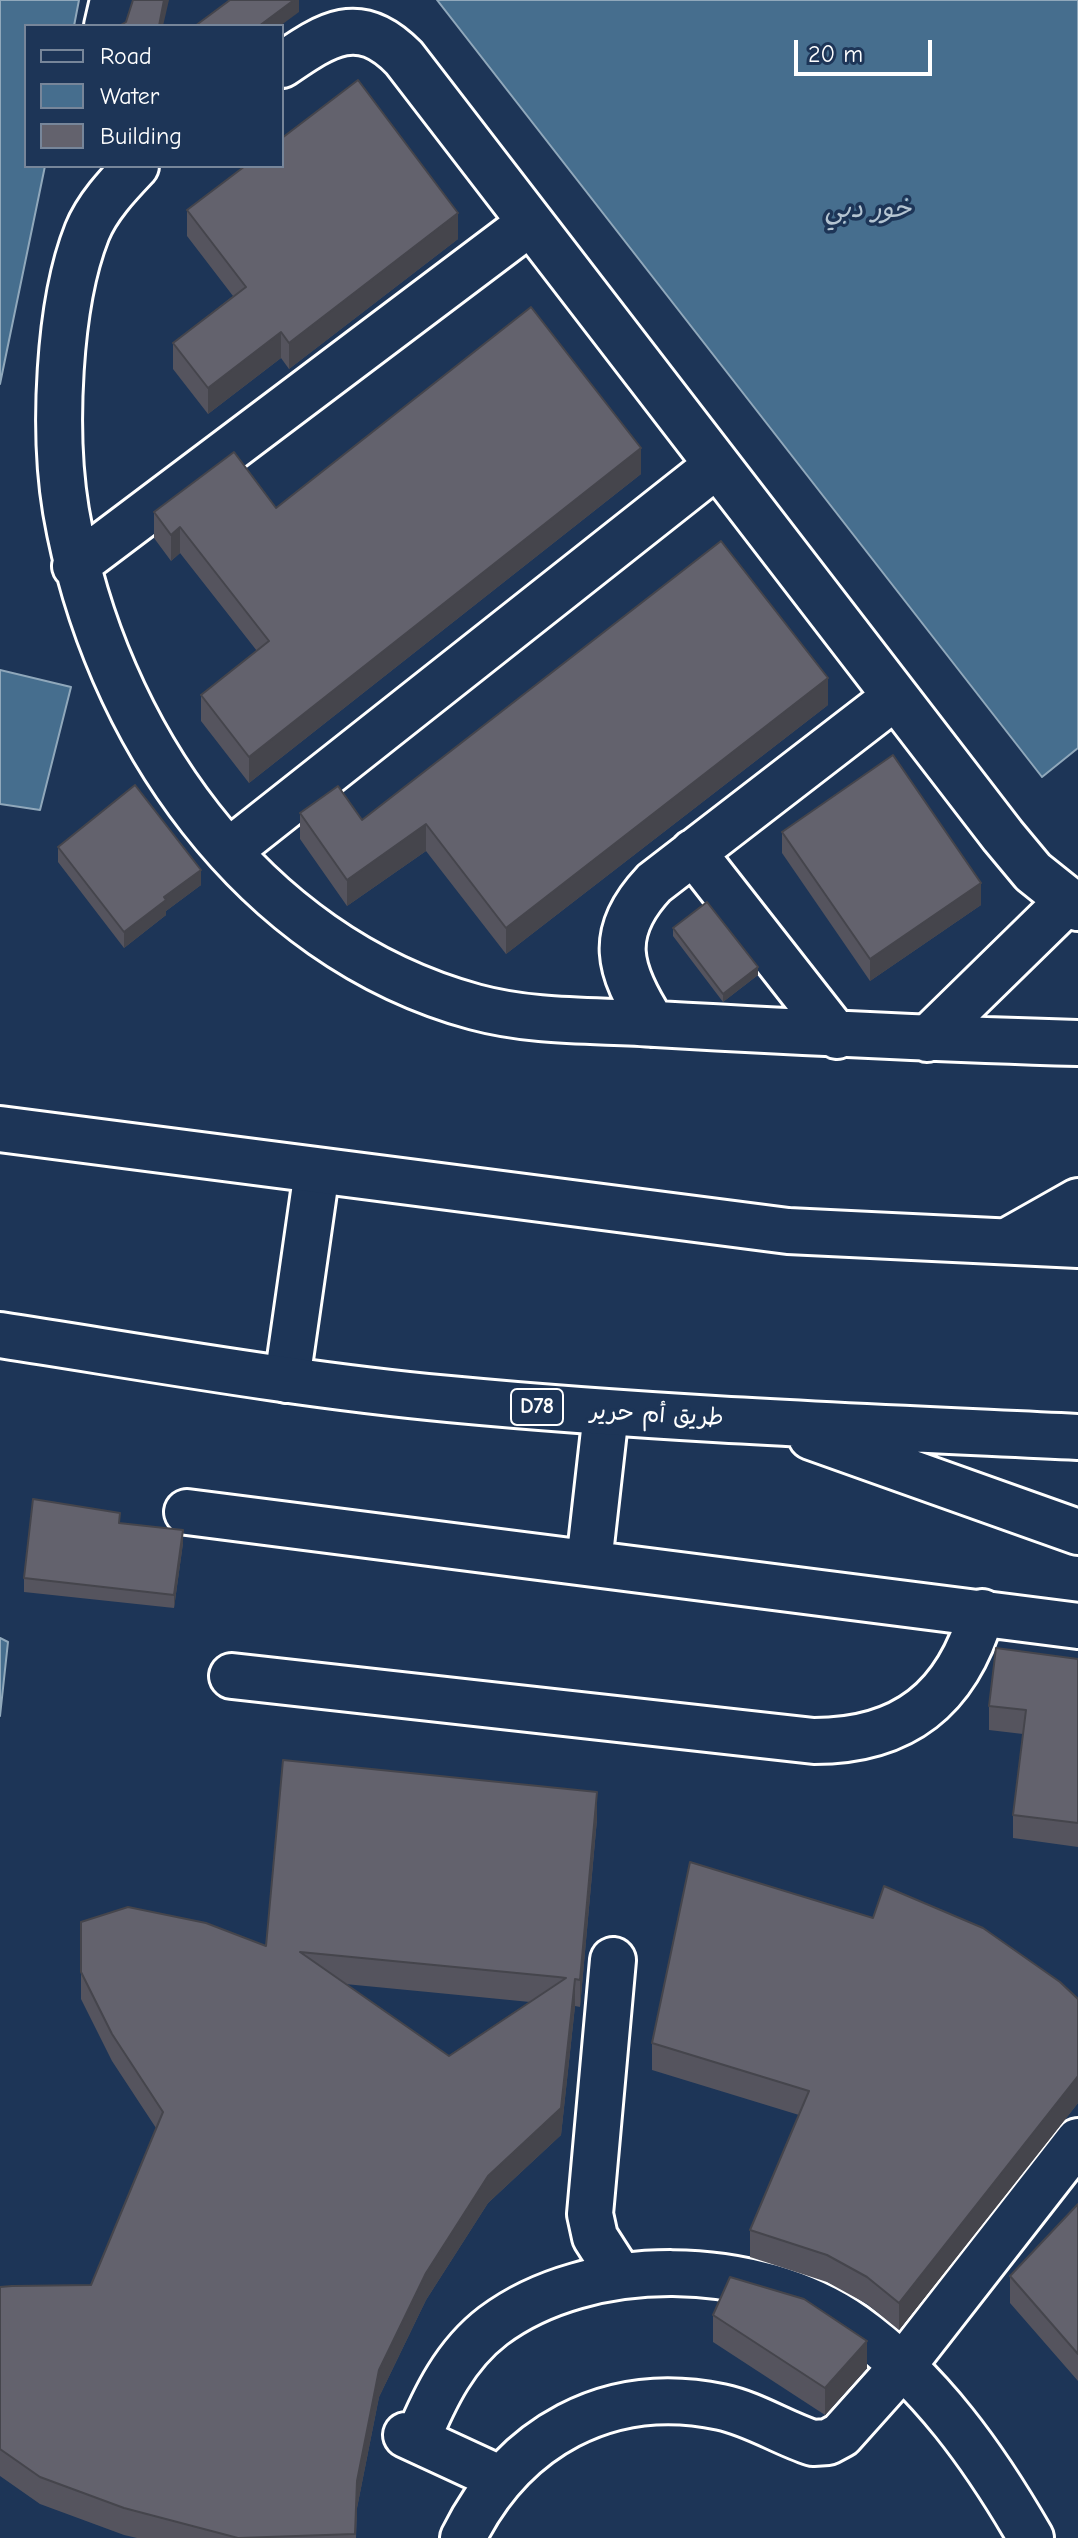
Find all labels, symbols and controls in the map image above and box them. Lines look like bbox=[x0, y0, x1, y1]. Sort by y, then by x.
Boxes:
legend bbox=[24, 24, 284, 168]
scale bar bbox=[798, 24, 936, 74]
text: 20 m bbox=[808, 40, 863, 68]
text: Road bbox=[100, 42, 152, 70]
text: Water bbox=[100, 82, 159, 110]
text: Building bbox=[100, 122, 182, 150]
water label: خور دبي bbox=[825, 194, 911, 226]
road number: D78 bbox=[511, 1389, 563, 1425]
street label: طريق أم حرير bbox=[590, 1397, 724, 1433]

